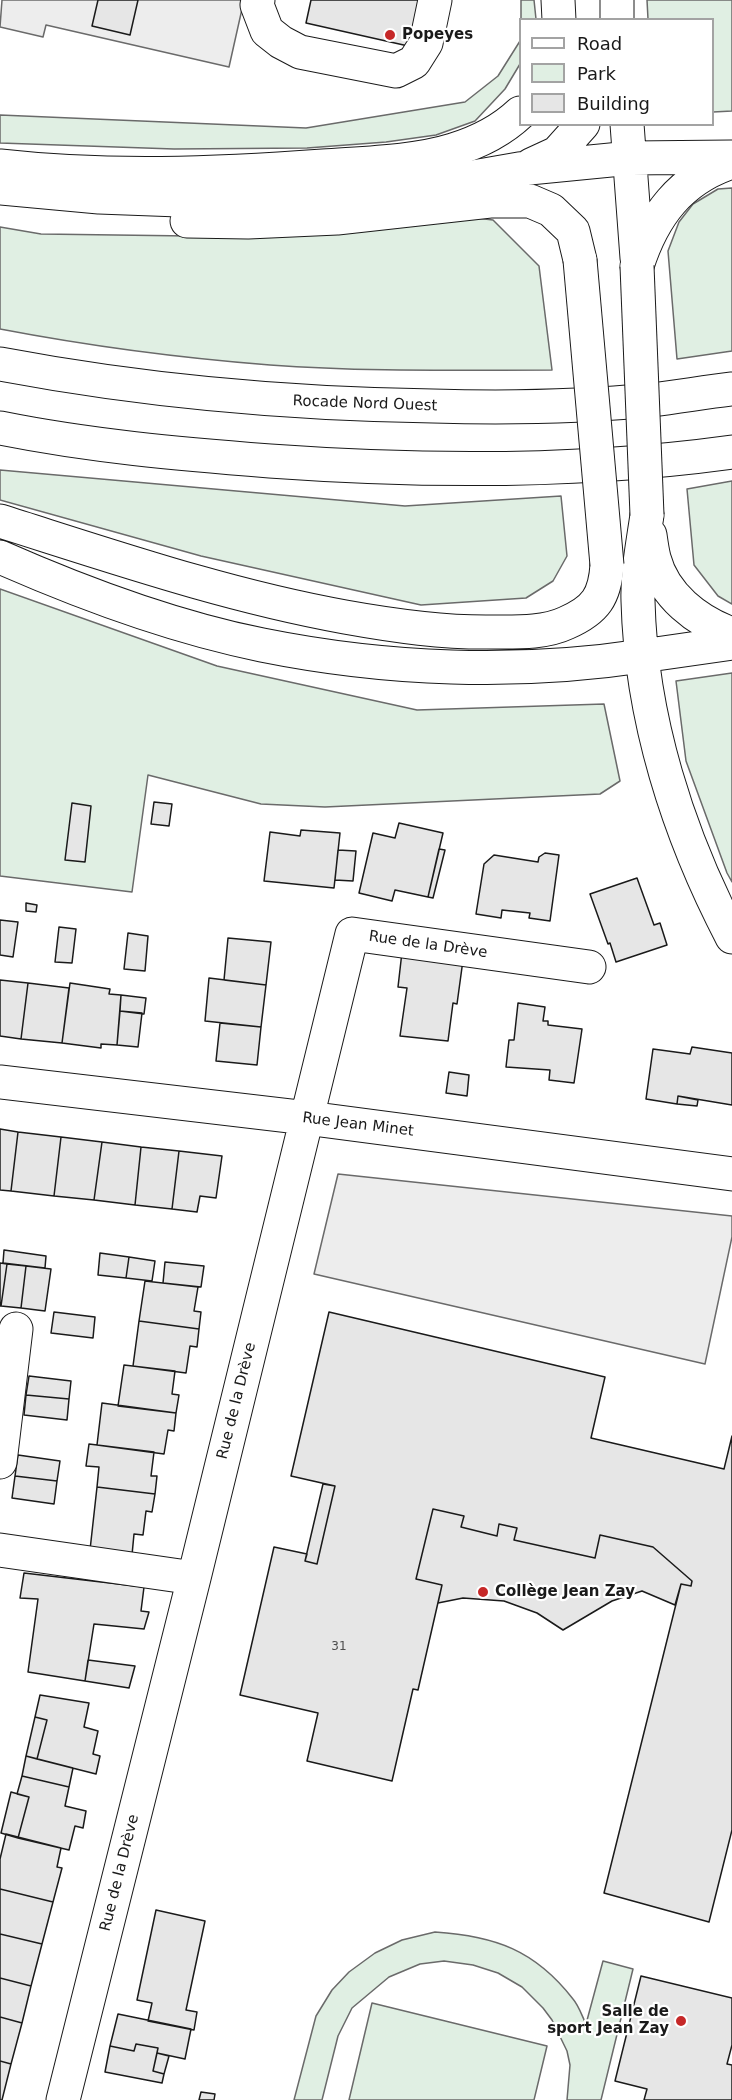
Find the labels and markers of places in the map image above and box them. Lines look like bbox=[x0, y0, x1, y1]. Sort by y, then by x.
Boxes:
place label: Popeyes bbox=[402, 26, 473, 44]
marker: Popeyes bbox=[383, 28, 397, 42]
place label: Collège Jean Zay bbox=[495, 1583, 635, 1601]
marker: Collège Jean Zay bbox=[476, 1585, 490, 1599]
place label: Salle de sport Jean Zay bbox=[547, 2003, 669, 2038]
marker: Salle de sport Jean Zay bbox=[674, 2014, 688, 2028]

